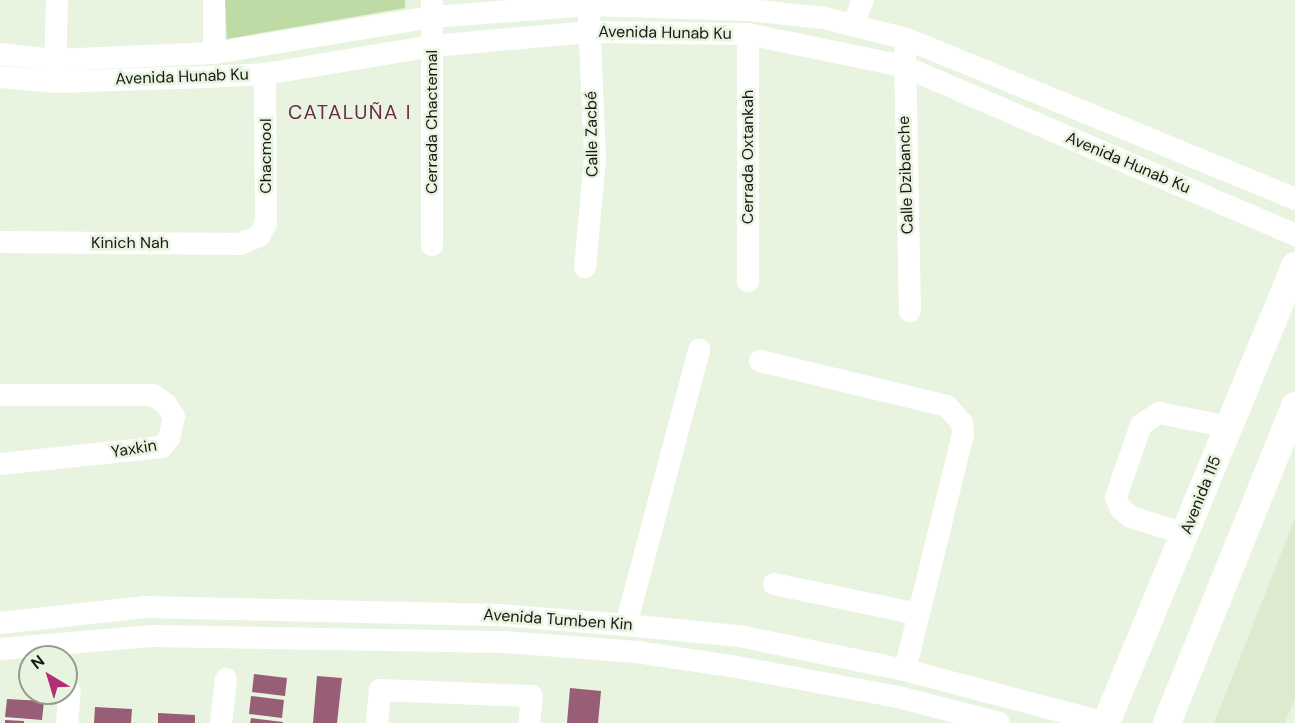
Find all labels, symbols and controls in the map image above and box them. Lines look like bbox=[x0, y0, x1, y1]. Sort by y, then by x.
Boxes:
street label: Avenida Hunab Ku bbox=[598, 22, 732, 44]
street label: Cerrada Chactemal bbox=[422, 50, 442, 194]
street label: Avenida Hunab Ku bbox=[115, 65, 249, 89]
street label: Cerrada Oxtankah bbox=[738, 90, 758, 224]
street label: Calle Zacbé bbox=[582, 91, 602, 177]
district label: CATALUÑA I bbox=[288, 100, 412, 124]
street label: Calle Dzibanche bbox=[894, 116, 918, 234]
street label: Chacmool bbox=[256, 118, 276, 194]
street label: Avenida Hunab Ku bbox=[1063, 128, 1193, 198]
street label: Kinich Nah bbox=[91, 233, 169, 253]
street label: Yaxkin bbox=[110, 436, 158, 462]
street label: Avenida 115 bbox=[1177, 453, 1225, 537]
street label: Avenida Tumben Kin bbox=[483, 605, 633, 635]
north arrow bbox=[18, 645, 78, 705]
text: N bbox=[27, 650, 49, 674]

